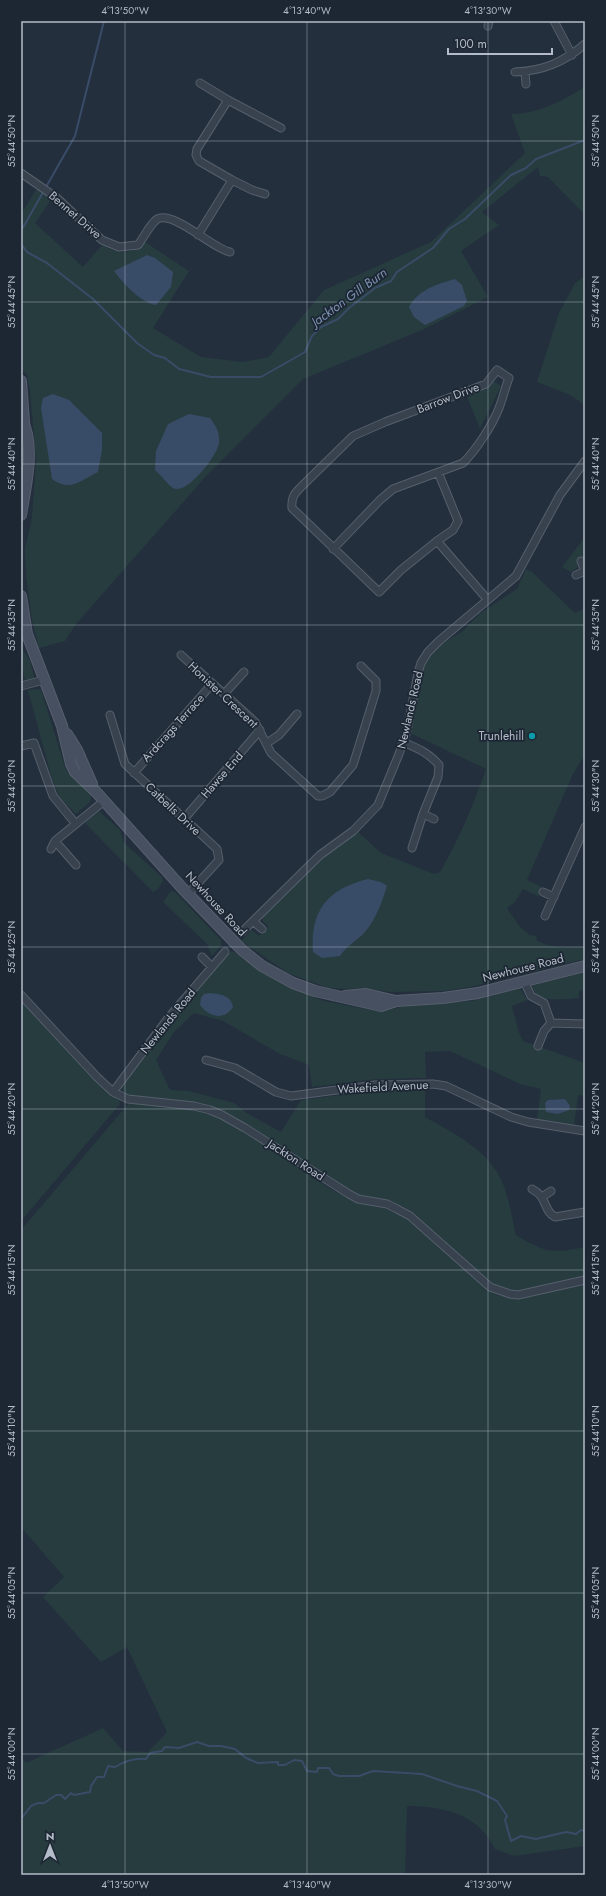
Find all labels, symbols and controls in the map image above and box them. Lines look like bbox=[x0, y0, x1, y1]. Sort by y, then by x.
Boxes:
text: 4°13'50"W bbox=[101, 3, 149, 18]
text: 4°13'40"W bbox=[283, 3, 331, 18]
text: 4°13'30"W bbox=[464, 3, 512, 18]
scale bar bbox=[448, 30, 552, 56]
text: 100 m bbox=[454, 35, 487, 53]
text: 55°44'50"N bbox=[4, 115, 19, 167]
text: 55°44'50"N bbox=[588, 115, 603, 167]
street label: Bennet Drive bbox=[45, 187, 105, 243]
water label: Jackton Gill Burn bbox=[305, 263, 391, 333]
text: 55°44'45"N bbox=[4, 276, 19, 328]
text: 55°44'45"N bbox=[588, 276, 603, 328]
street label: Barrow Drive bbox=[414, 378, 482, 418]
text: 55°44'40"N bbox=[4, 438, 19, 490]
text: 55°44'40"N bbox=[588, 438, 603, 490]
text: 55°44'35"N bbox=[4, 599, 19, 651]
text: 55°44'35"N bbox=[588, 599, 603, 651]
street label: Honister Crescent bbox=[184, 658, 262, 732]
street label: Newlands Road bbox=[392, 669, 428, 751]
street label: Ardcrags Terrace bbox=[137, 690, 209, 766]
place label: Trunlehill bbox=[479, 727, 524, 745]
marker: Trunlehill bbox=[527, 731, 537, 741]
street label: Hawse End bbox=[197, 748, 247, 802]
text: 55°44'30"N bbox=[4, 760, 19, 812]
text: 55°44'30"N bbox=[588, 760, 603, 812]
street label: Catbells Drive bbox=[141, 778, 205, 840]
street label: Newhouse Road bbox=[181, 867, 251, 941]
text: 55°44'25"N bbox=[4, 921, 19, 973]
text: 55°44'25"N bbox=[588, 921, 603, 973]
street label: Newhouse Road bbox=[480, 949, 566, 987]
street label: Newlands Road bbox=[136, 984, 200, 1058]
street label: Wakefield Avenue bbox=[337, 1076, 429, 1098]
text: 55°44'20"N bbox=[4, 1083, 19, 1135]
text: 55°44'20"N bbox=[588, 1083, 603, 1135]
street label: Jackton Road bbox=[262, 1134, 328, 1185]
text: 55°44'15"N bbox=[4, 1244, 19, 1296]
text: 55°44'15"N bbox=[588, 1244, 603, 1296]
text: 55°44'10"N bbox=[4, 1405, 19, 1457]
text: 55°44'10"N bbox=[588, 1405, 603, 1457]
text: 55°44'05"N bbox=[4, 1567, 19, 1619]
text: 55°44'05"N bbox=[588, 1567, 603, 1619]
text: 55°44'00"N bbox=[4, 1728, 19, 1780]
text: 55°44'00"N bbox=[588, 1728, 603, 1780]
north arrow bbox=[30, 1826, 70, 1866]
text: N bbox=[46, 1828, 54, 1844]
text: 4°13'50"W bbox=[101, 1877, 149, 1892]
text: 4°13'40"W bbox=[283, 1877, 331, 1892]
text: 4°13'30"W bbox=[464, 1877, 512, 1892]

